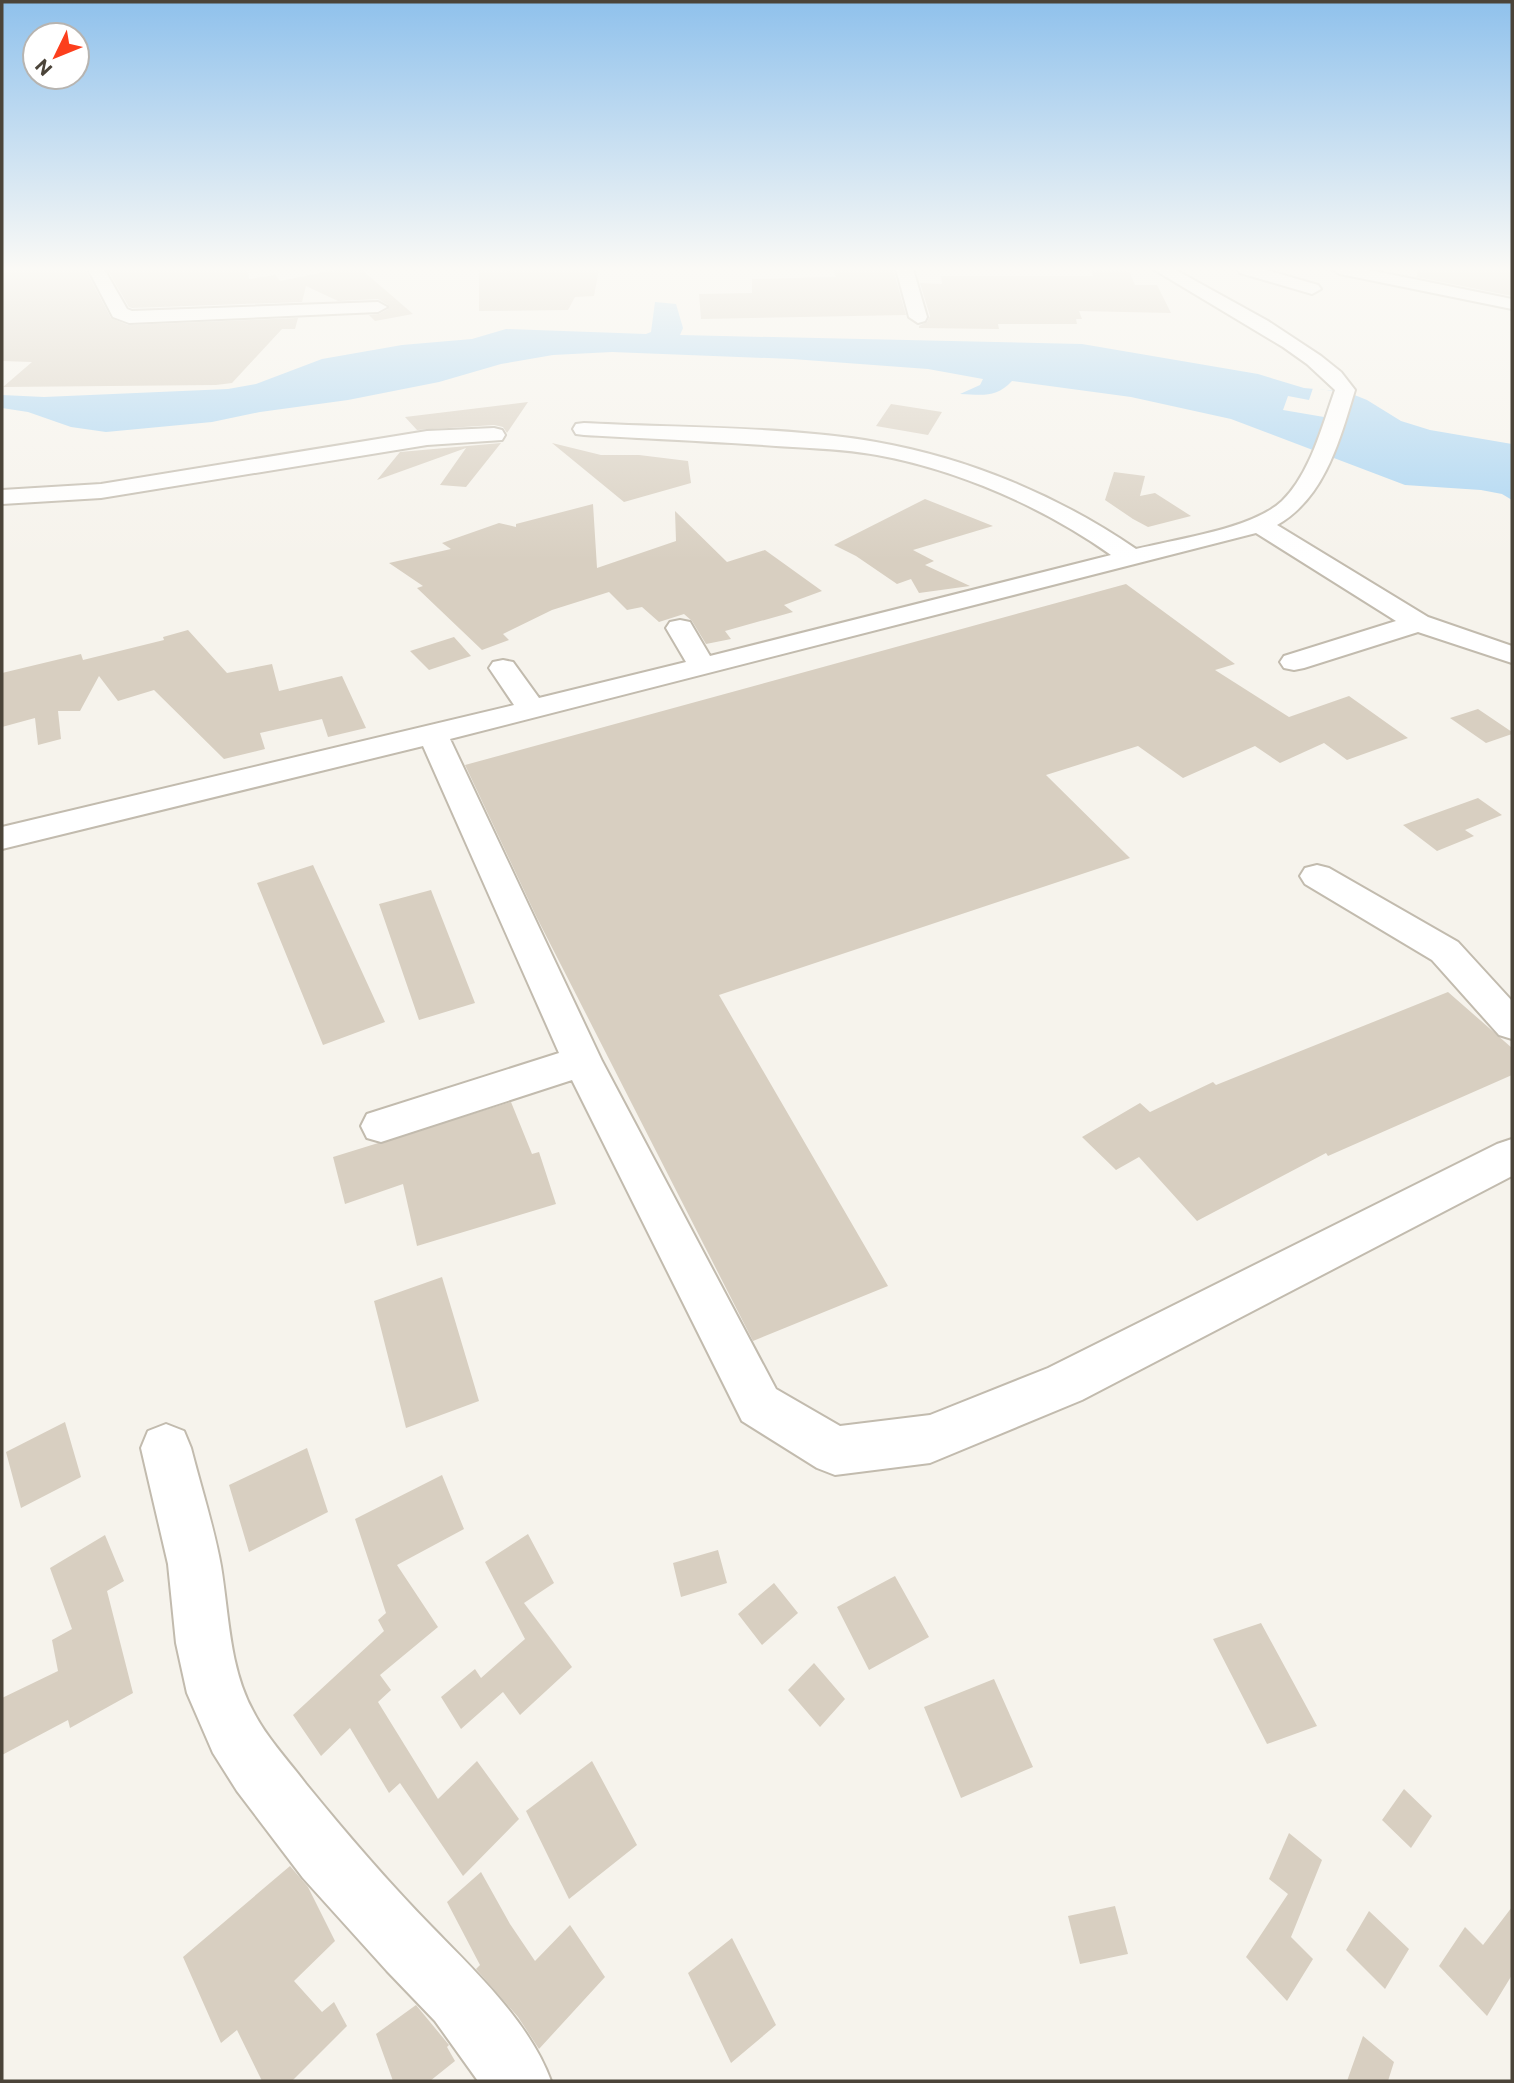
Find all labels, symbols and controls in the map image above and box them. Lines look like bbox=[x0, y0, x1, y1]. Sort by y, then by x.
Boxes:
north arrow bbox=[21, 21, 91, 91]
text: N bbox=[30, 55, 56, 81]

